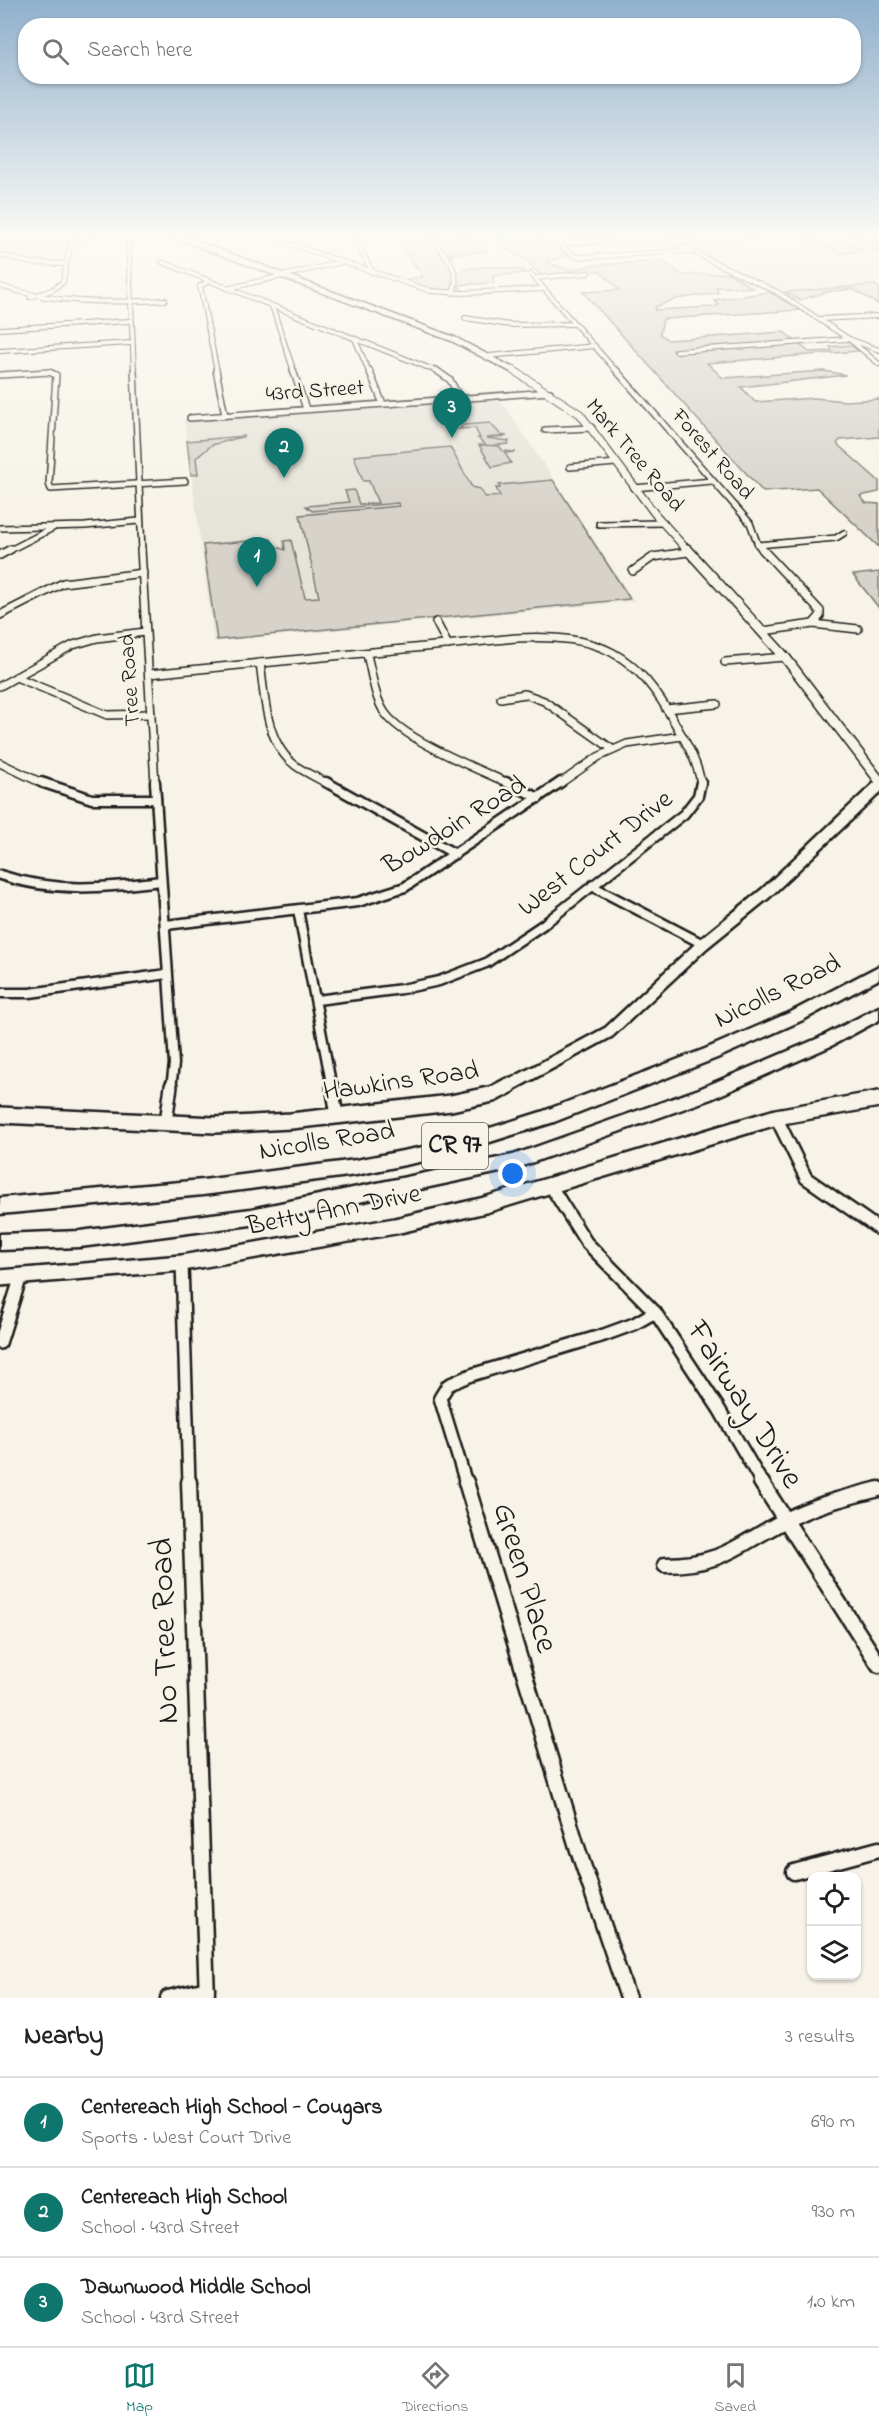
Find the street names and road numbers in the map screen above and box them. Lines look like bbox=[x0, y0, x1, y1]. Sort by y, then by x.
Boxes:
street label: 43rd Street bbox=[265, 373, 366, 411]
street label: Mark Tree Road bbox=[577, 392, 691, 520]
street label: Forest Road bbox=[662, 401, 761, 508]
street label: Tree Road bbox=[112, 633, 150, 727]
street label: Bowdoin Road bbox=[375, 766, 534, 886]
street label: West Court Drive bbox=[510, 780, 683, 927]
street label: Nicolls Road bbox=[708, 945, 848, 1039]
street label: Hawkins Road bbox=[321, 1052, 481, 1112]
street label: Nicolls Road bbox=[256, 1112, 398, 1172]
road number: CR 97 bbox=[422, 1123, 488, 1169]
street label: Betty Ann Drive bbox=[243, 1175, 425, 1247]
street label: Fairway Drive bbox=[673, 1311, 815, 1499]
street label: Green Place bbox=[478, 1497, 570, 1659]
street label: No Tree Road bbox=[139, 1537, 193, 1725]

